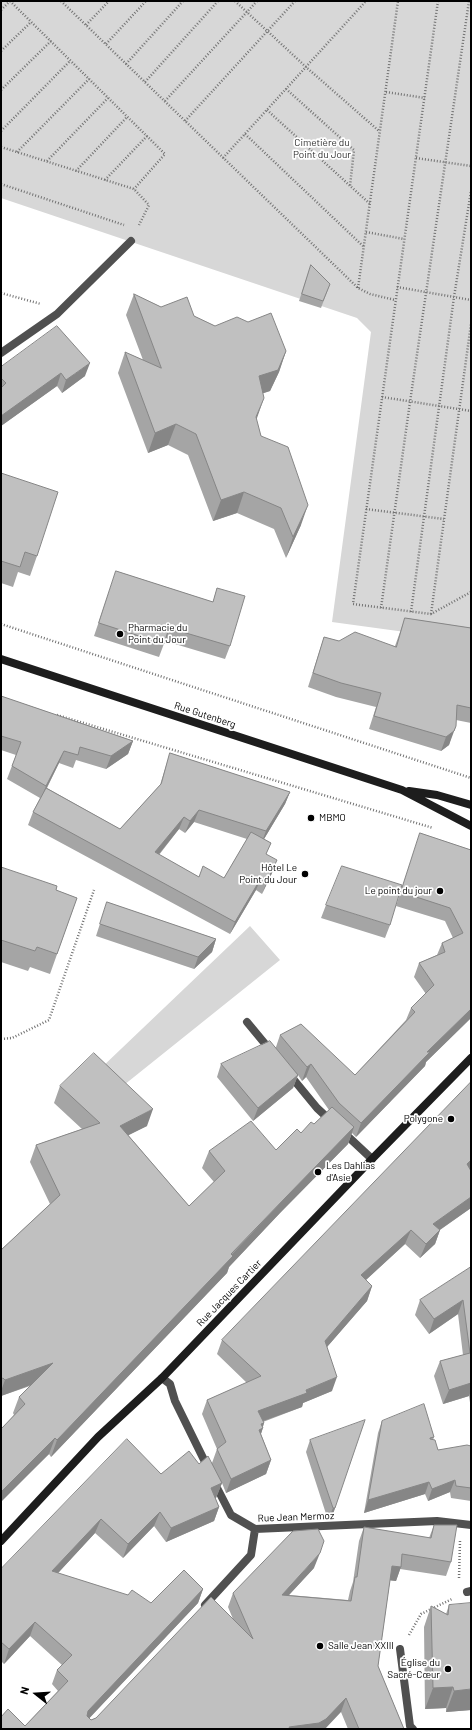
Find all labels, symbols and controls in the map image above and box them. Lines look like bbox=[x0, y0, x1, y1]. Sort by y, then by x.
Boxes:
park label: Cimetière du Point du Jour bbox=[293, 137, 351, 160]
place label: Pharmacie du Point du Jour bbox=[128, 622, 187, 646]
marker: Pharmacie du Point du Jour bbox=[115, 629, 125, 639]
street label: Rue Gutenberg bbox=[173, 699, 237, 731]
place label: MBMO bbox=[319, 812, 346, 824]
marker: MBMO bbox=[306, 813, 316, 823]
place label: Hôtel Le Point du Jour bbox=[239, 862, 297, 886]
marker: Hôtel Le Point du Jour bbox=[300, 869, 310, 879]
place label: Le point du jour bbox=[365, 885, 432, 897]
marker: Le point du jour bbox=[435, 886, 445, 896]
place label: Polygone bbox=[404, 1113, 443, 1125]
marker: Polygone bbox=[446, 1114, 456, 1124]
place label: Les Dahlias d'Asie bbox=[326, 1160, 375, 1184]
marker: Les Dahlias d'Asie bbox=[313, 1167, 323, 1177]
street label: Rue Jacques Cartier bbox=[194, 1257, 264, 1329]
street label: Rue Jean Mermoz bbox=[258, 1510, 334, 1524]
place label: Salle Jean XXIII bbox=[328, 1640, 394, 1652]
marker: Salle Jean XXIII bbox=[315, 1641, 325, 1651]
place label: Église du Sacré-Cœur bbox=[387, 1657, 440, 1680]
marker: Église du Sacré-Cœur bbox=[443, 1664, 453, 1674]
north arrow bbox=[16, 1674, 56, 1714]
text: N bbox=[17, 1685, 31, 1696]

